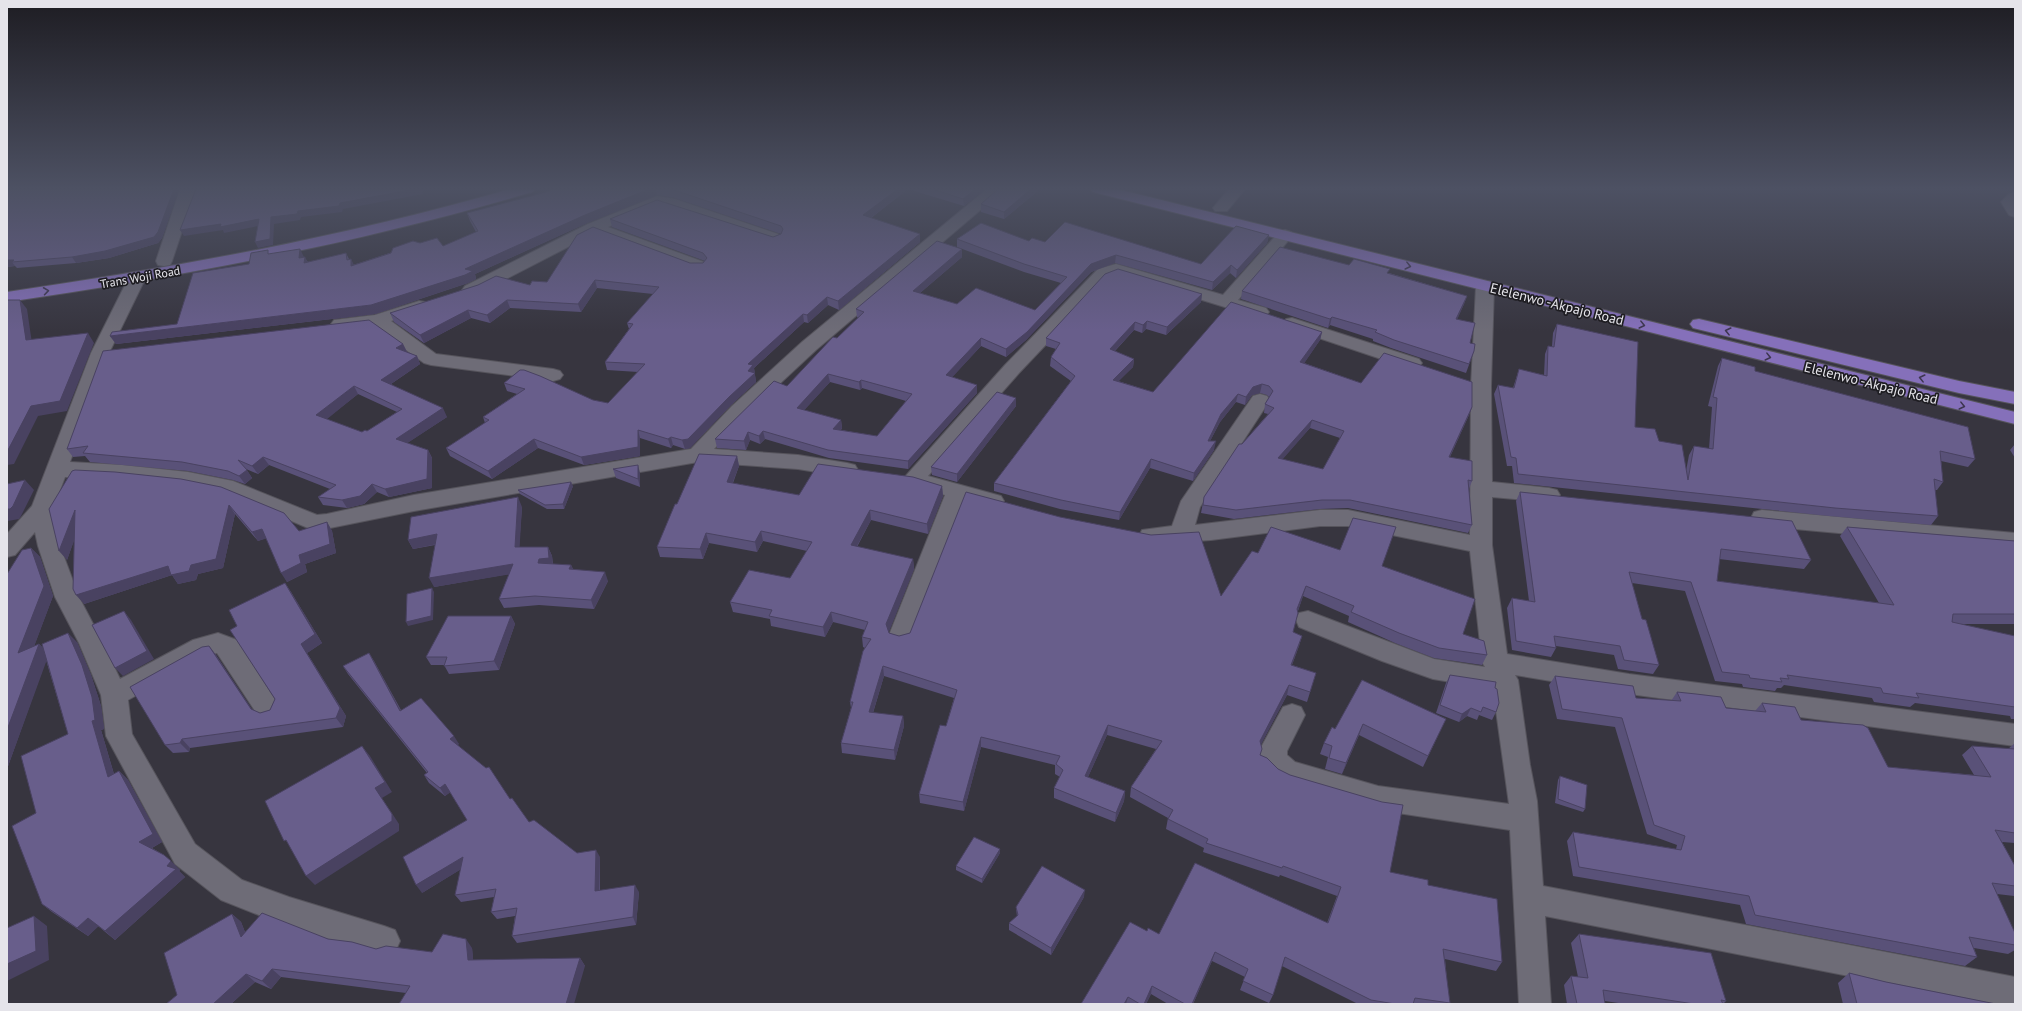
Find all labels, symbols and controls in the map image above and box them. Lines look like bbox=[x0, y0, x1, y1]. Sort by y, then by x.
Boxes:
one-way arrow bbox=[1404, 261, 1411, 270]
street label: Trans Woji Road bbox=[99, 263, 181, 291]
street label: Elelenwo -Akpajo Road bbox=[1488, 279, 1626, 329]
one-way arrow bbox=[43, 287, 49, 296]
one-way arrow bbox=[1639, 321, 1646, 329]
one-way arrow bbox=[1725, 327, 1732, 336]
one-way arrow bbox=[1765, 352, 1772, 361]
street label: Elelenwo -Akpajo Road bbox=[1802, 358, 1940, 408]
one-way arrow bbox=[1919, 375, 1925, 383]
one-way arrow bbox=[1959, 401, 1966, 410]

